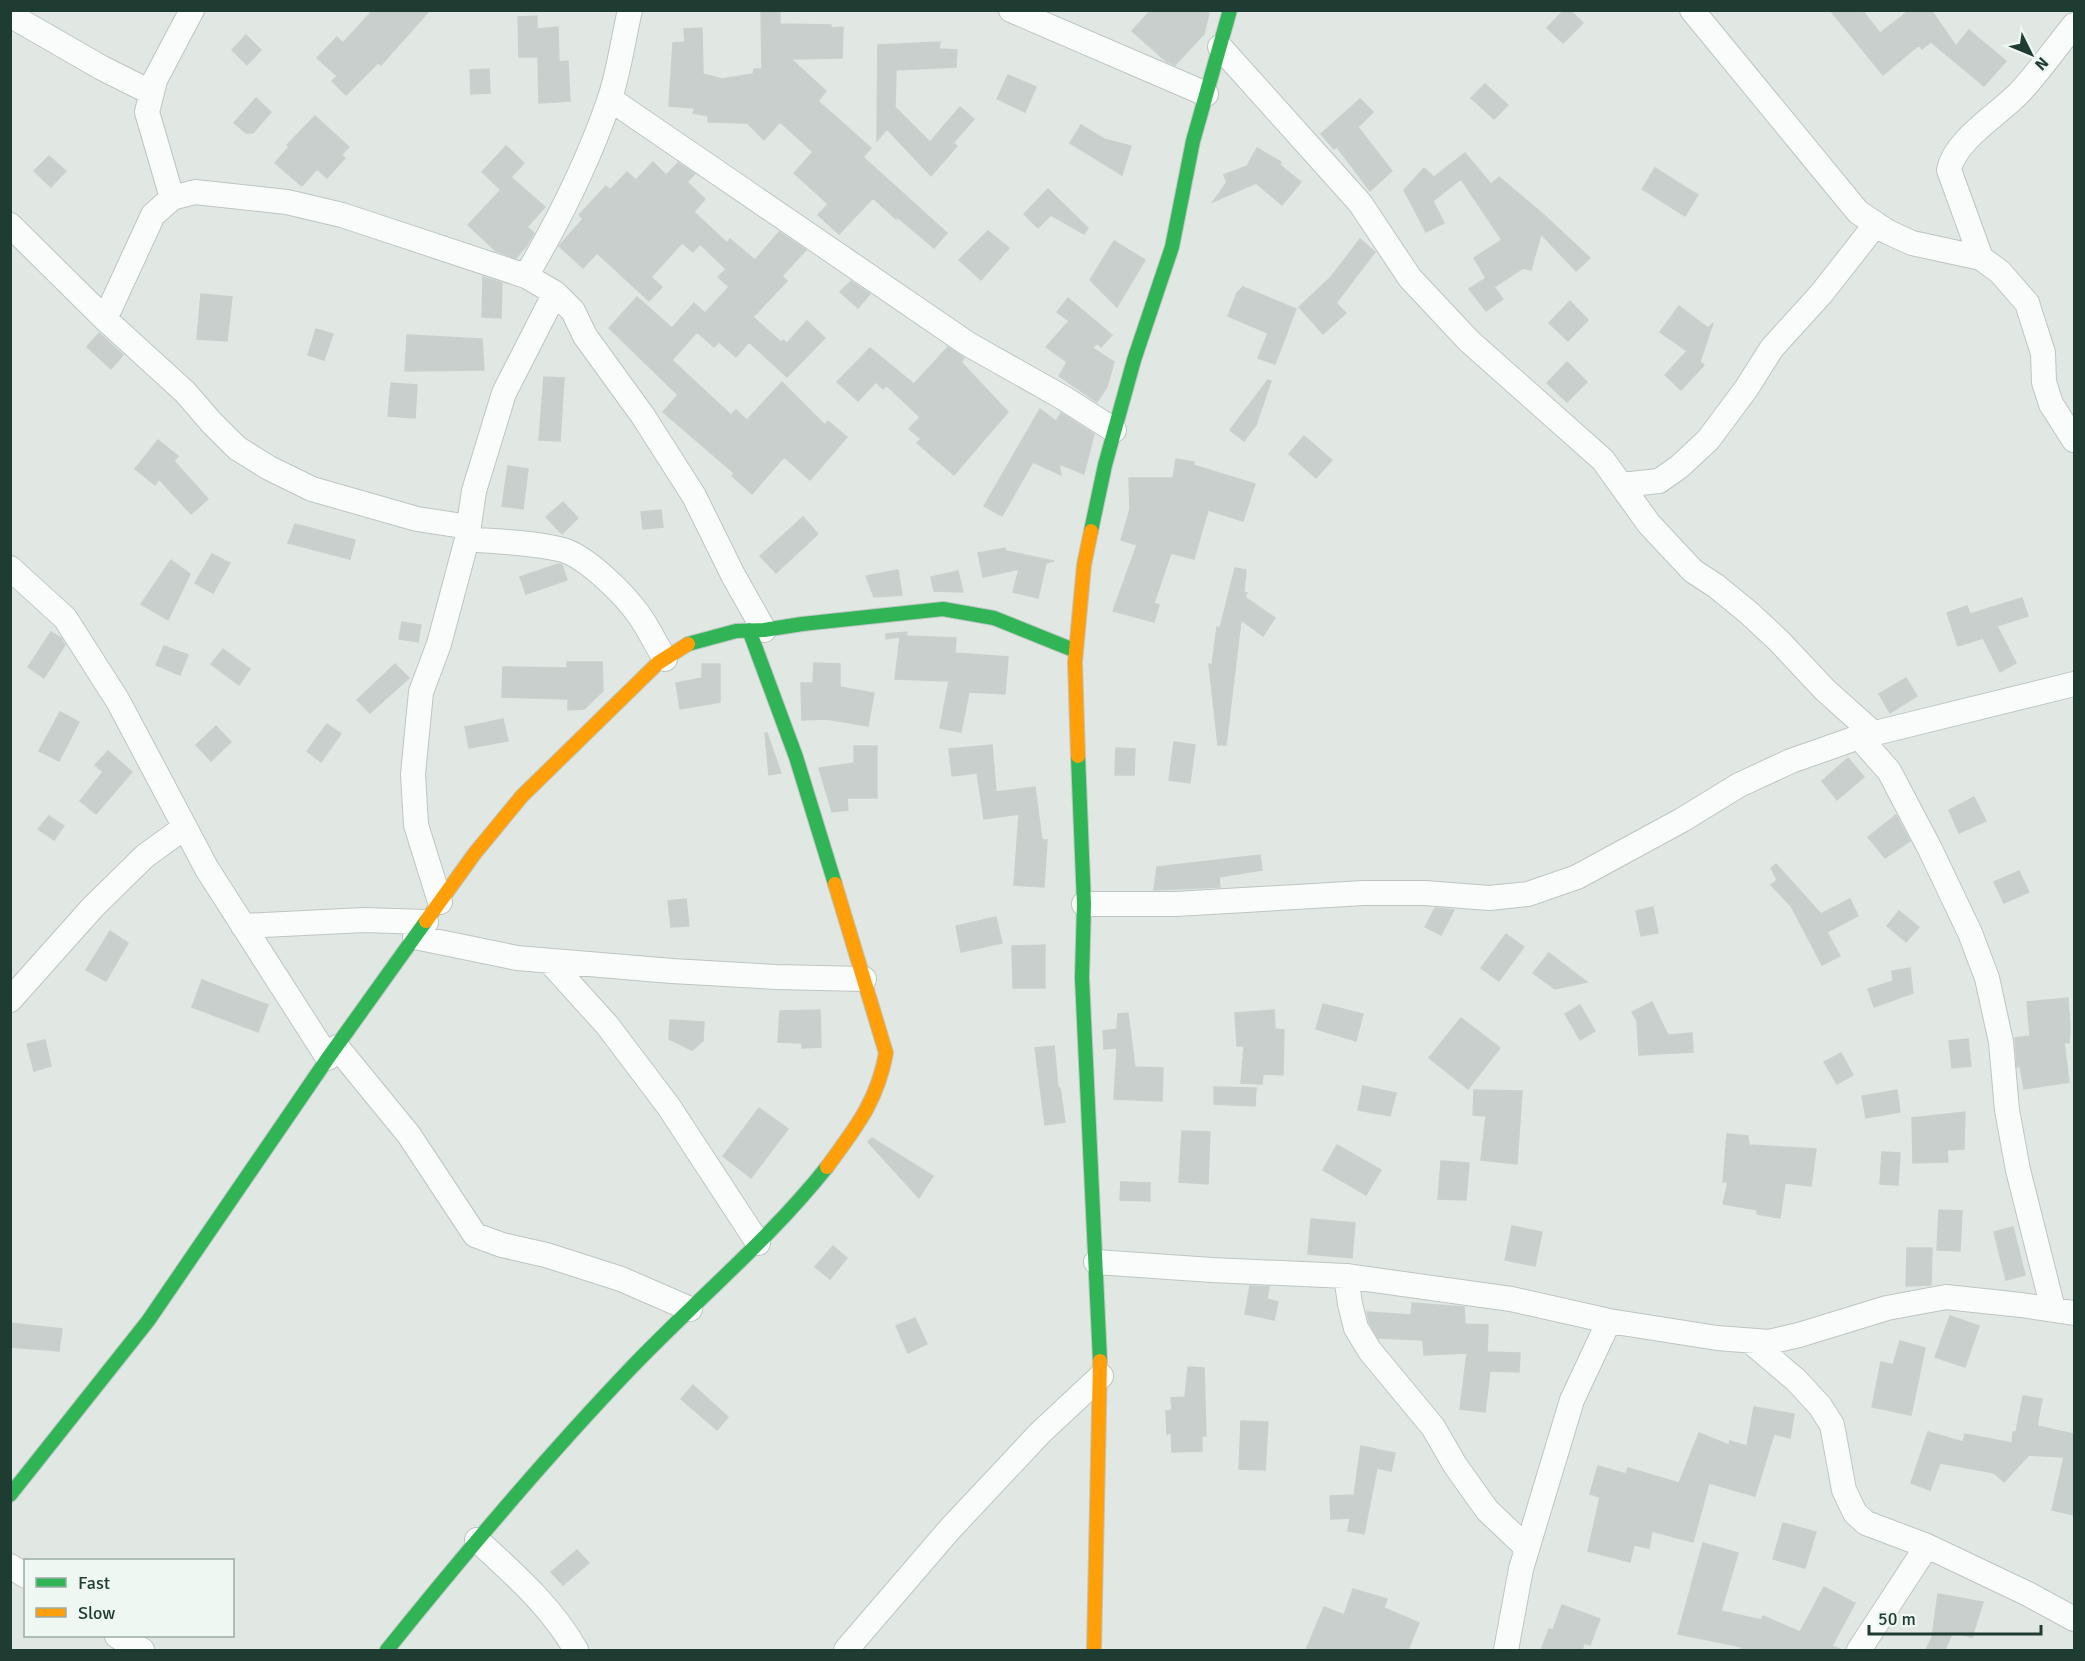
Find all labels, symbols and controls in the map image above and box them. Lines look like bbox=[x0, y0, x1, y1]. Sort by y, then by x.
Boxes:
north arrow bbox=[2001, 24, 2061, 84]
text: N bbox=[2030, 53, 2052, 74]
legend bbox=[24, 1559, 234, 1637]
text: Fast bbox=[78, 1572, 110, 1594]
scale bar bbox=[1869, 1598, 2042, 1636]
text: Slow bbox=[78, 1602, 115, 1624]
text: 50 m bbox=[1878, 1608, 1916, 1630]

